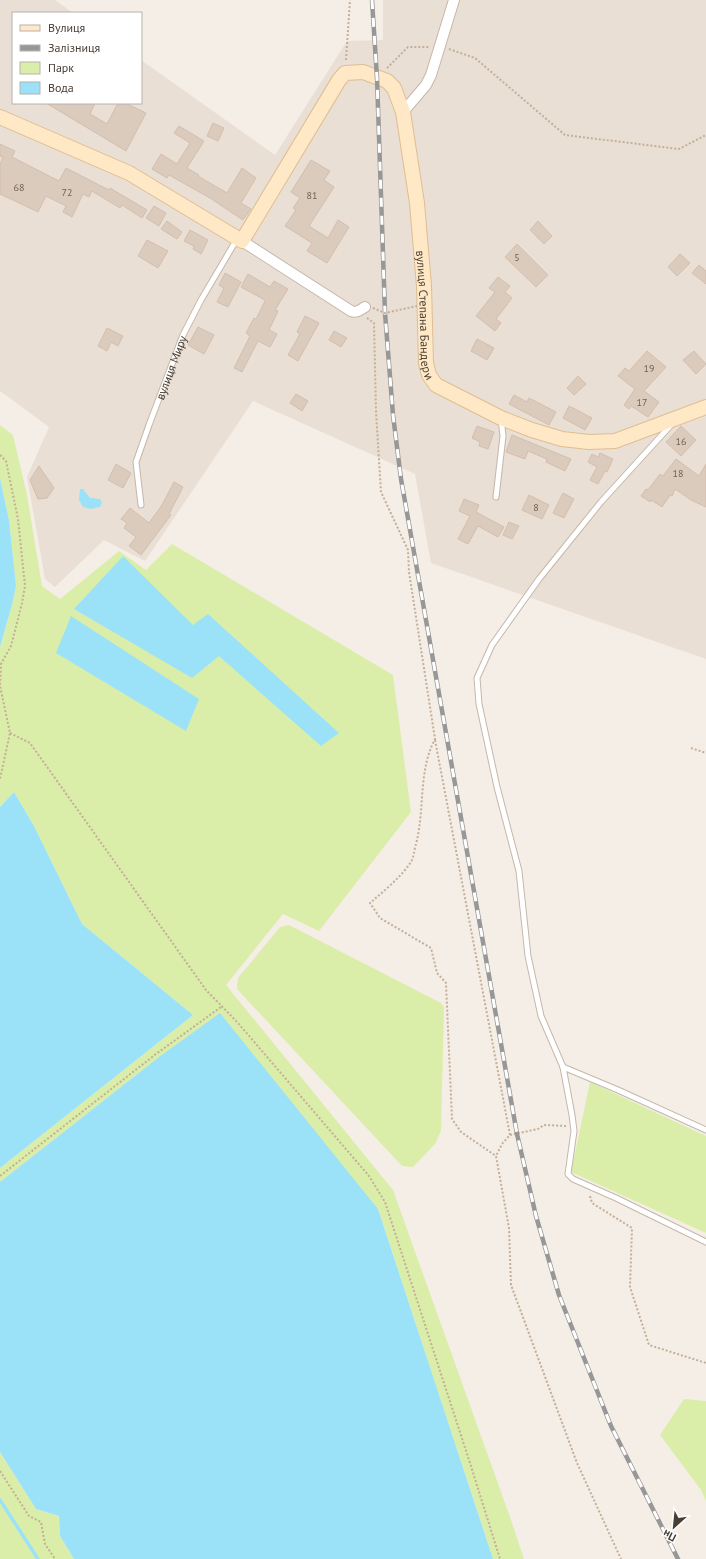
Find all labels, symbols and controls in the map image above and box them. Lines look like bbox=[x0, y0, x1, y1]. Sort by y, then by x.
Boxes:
legend bbox=[12, 12, 142, 104]
text: Вулиця bbox=[48, 20, 85, 35]
text: Залізниця bbox=[48, 40, 100, 55]
text: Парк bbox=[48, 60, 74, 75]
text: Вода bbox=[48, 80, 74, 95]
house number: 68 bbox=[14, 181, 24, 194]
house number: 72 bbox=[62, 186, 72, 199]
house number: 81 bbox=[307, 189, 317, 202]
street label: вулиця Степана Бандери bbox=[414, 250, 437, 383]
house number: 5 bbox=[514, 251, 520, 264]
street label: вулиця Миру bbox=[152, 333, 190, 402]
house number: 19 bbox=[644, 362, 654, 375]
house number: 17 bbox=[637, 396, 647, 409]
house number: 16 bbox=[676, 435, 686, 448]
house number: 18 bbox=[673, 467, 683, 480]
house number: 8 bbox=[533, 501, 539, 514]
north arrow bbox=[654, 1507, 694, 1547]
text: Пн bbox=[660, 1527, 678, 1545]

